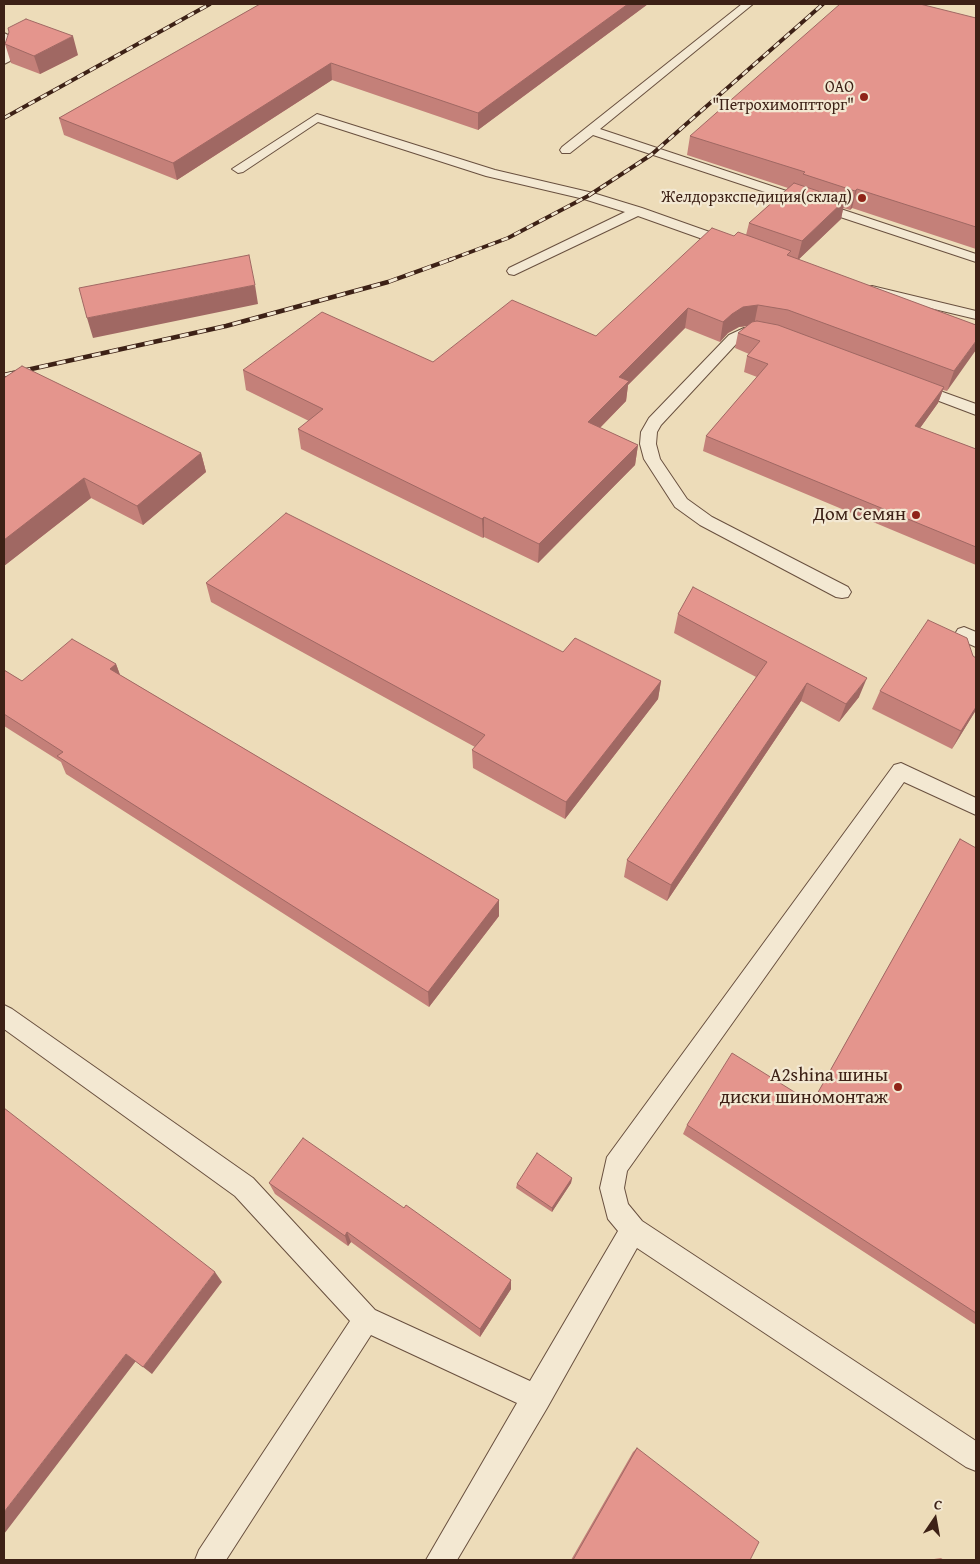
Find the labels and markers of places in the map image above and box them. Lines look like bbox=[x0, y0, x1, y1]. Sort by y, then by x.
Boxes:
place label: ОАО "Петрохимоптторг" bbox=[712, 78, 854, 116]
marker: ОАО "Петрохимоптторг" bbox=[858, 91, 870, 103]
place label: Желдорзкспедиция(склад) bbox=[661, 188, 852, 208]
marker: Желдорзкспедиция(склад) bbox=[856, 192, 868, 204]
place label: Дом Семян bbox=[813, 504, 906, 526]
marker: Дом Семян bbox=[910, 509, 922, 521]
place label: A2shina шины диски шиномонтаж bbox=[720, 1065, 888, 1109]
marker: A2shina шины диски шиномонтаж bbox=[892, 1081, 904, 1093]

